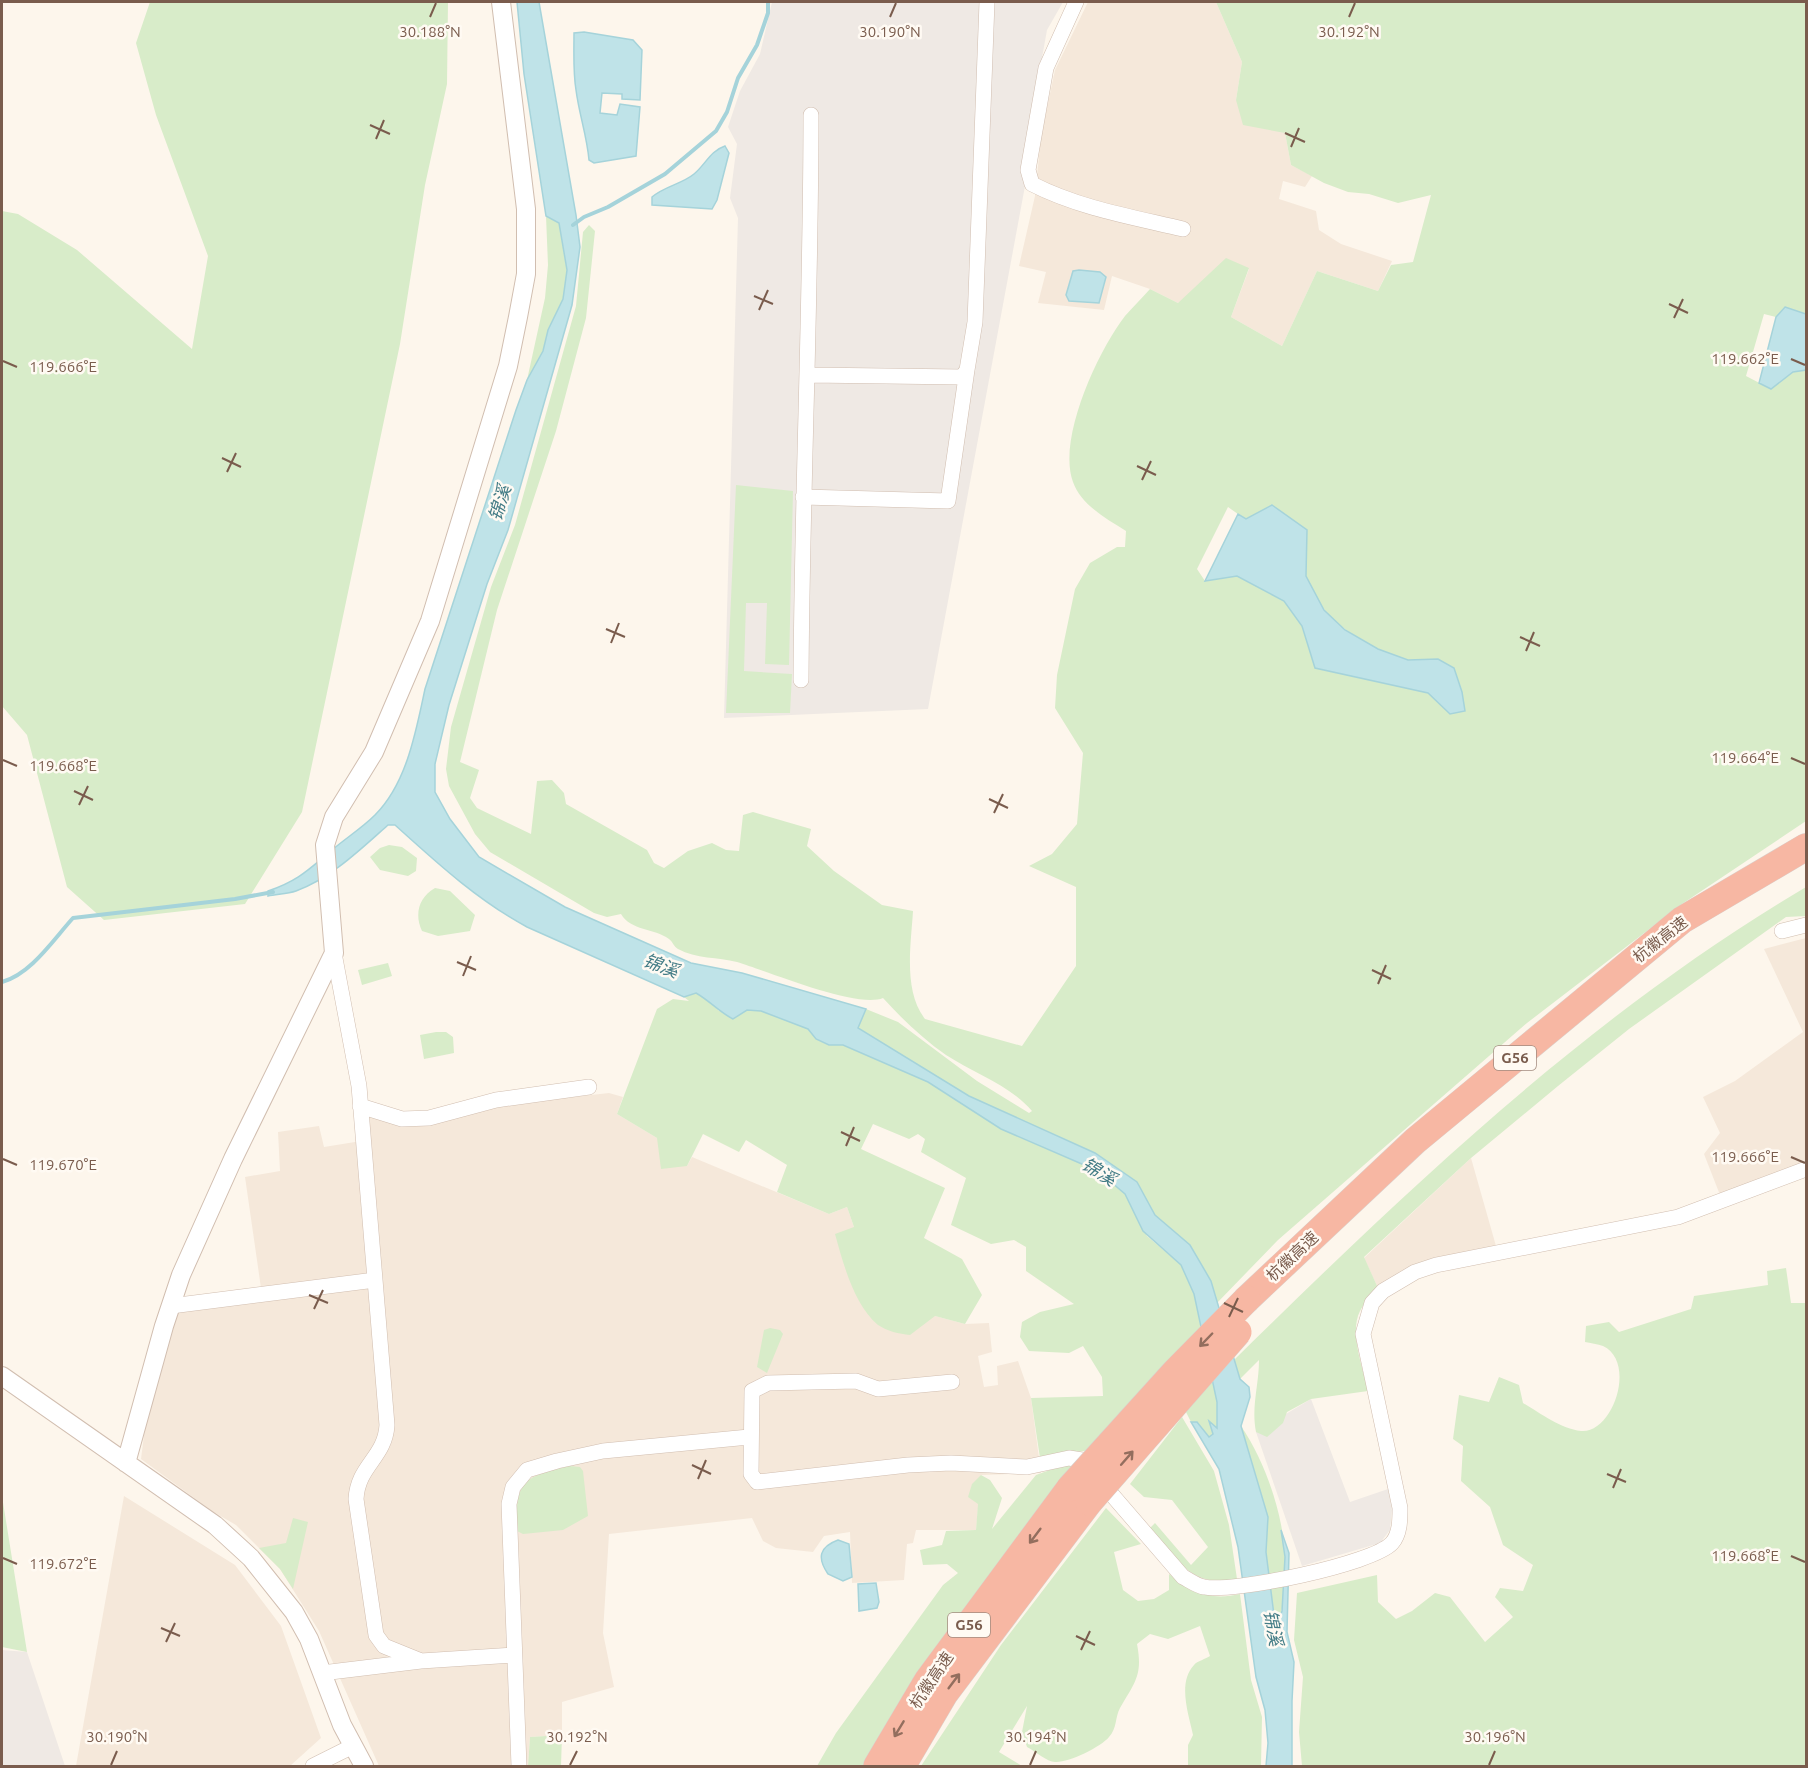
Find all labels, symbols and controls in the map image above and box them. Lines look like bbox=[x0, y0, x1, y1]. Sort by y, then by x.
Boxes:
text: 30.188°N bbox=[399, 23, 461, 40]
text: 30.190°N bbox=[859, 23, 921, 40]
text: 30.192°N bbox=[1318, 23, 1380, 40]
text: 119.662°E bbox=[1711, 350, 1779, 367]
text: 119.666°E bbox=[29, 358, 97, 375]
water label: 锦溪 bbox=[484, 481, 514, 523]
text: 119.664°E bbox=[1711, 749, 1779, 766]
text: 119.668°E bbox=[29, 757, 97, 774]
street label: 杭徽高速 bbox=[1629, 912, 1691, 966]
water label: 锦溪 bbox=[641, 949, 684, 982]
road number: G56 bbox=[1494, 1046, 1536, 1070]
text: 119.666°E bbox=[1711, 1148, 1779, 1165]
water label: 锦溪 bbox=[1079, 1153, 1122, 1190]
text: 119.670°E bbox=[29, 1156, 97, 1173]
street label: 杭徽高速 bbox=[1262, 1228, 1322, 1284]
one-way arrow bbox=[1199, 1333, 1213, 1348]
one-way arrow bbox=[1120, 1451, 1134, 1466]
one-way arrow bbox=[1029, 1527, 1042, 1543]
text: 119.668°E bbox=[1711, 1547, 1779, 1564]
text: 119.672°E bbox=[29, 1555, 97, 1572]
water label: 锦溪 bbox=[1261, 1608, 1288, 1649]
road number: G56 bbox=[948, 1613, 990, 1637]
street label: 杭徽高速 bbox=[906, 1648, 956, 1712]
one-way arrow bbox=[948, 1674, 961, 1690]
one-way arrow bbox=[893, 1720, 905, 1737]
text: 30.190°N bbox=[86, 1728, 148, 1745]
text: 30.192°N bbox=[546, 1728, 608, 1745]
text: 30.194°N bbox=[1005, 1728, 1067, 1745]
text: 30.196°N bbox=[1464, 1728, 1526, 1745]

